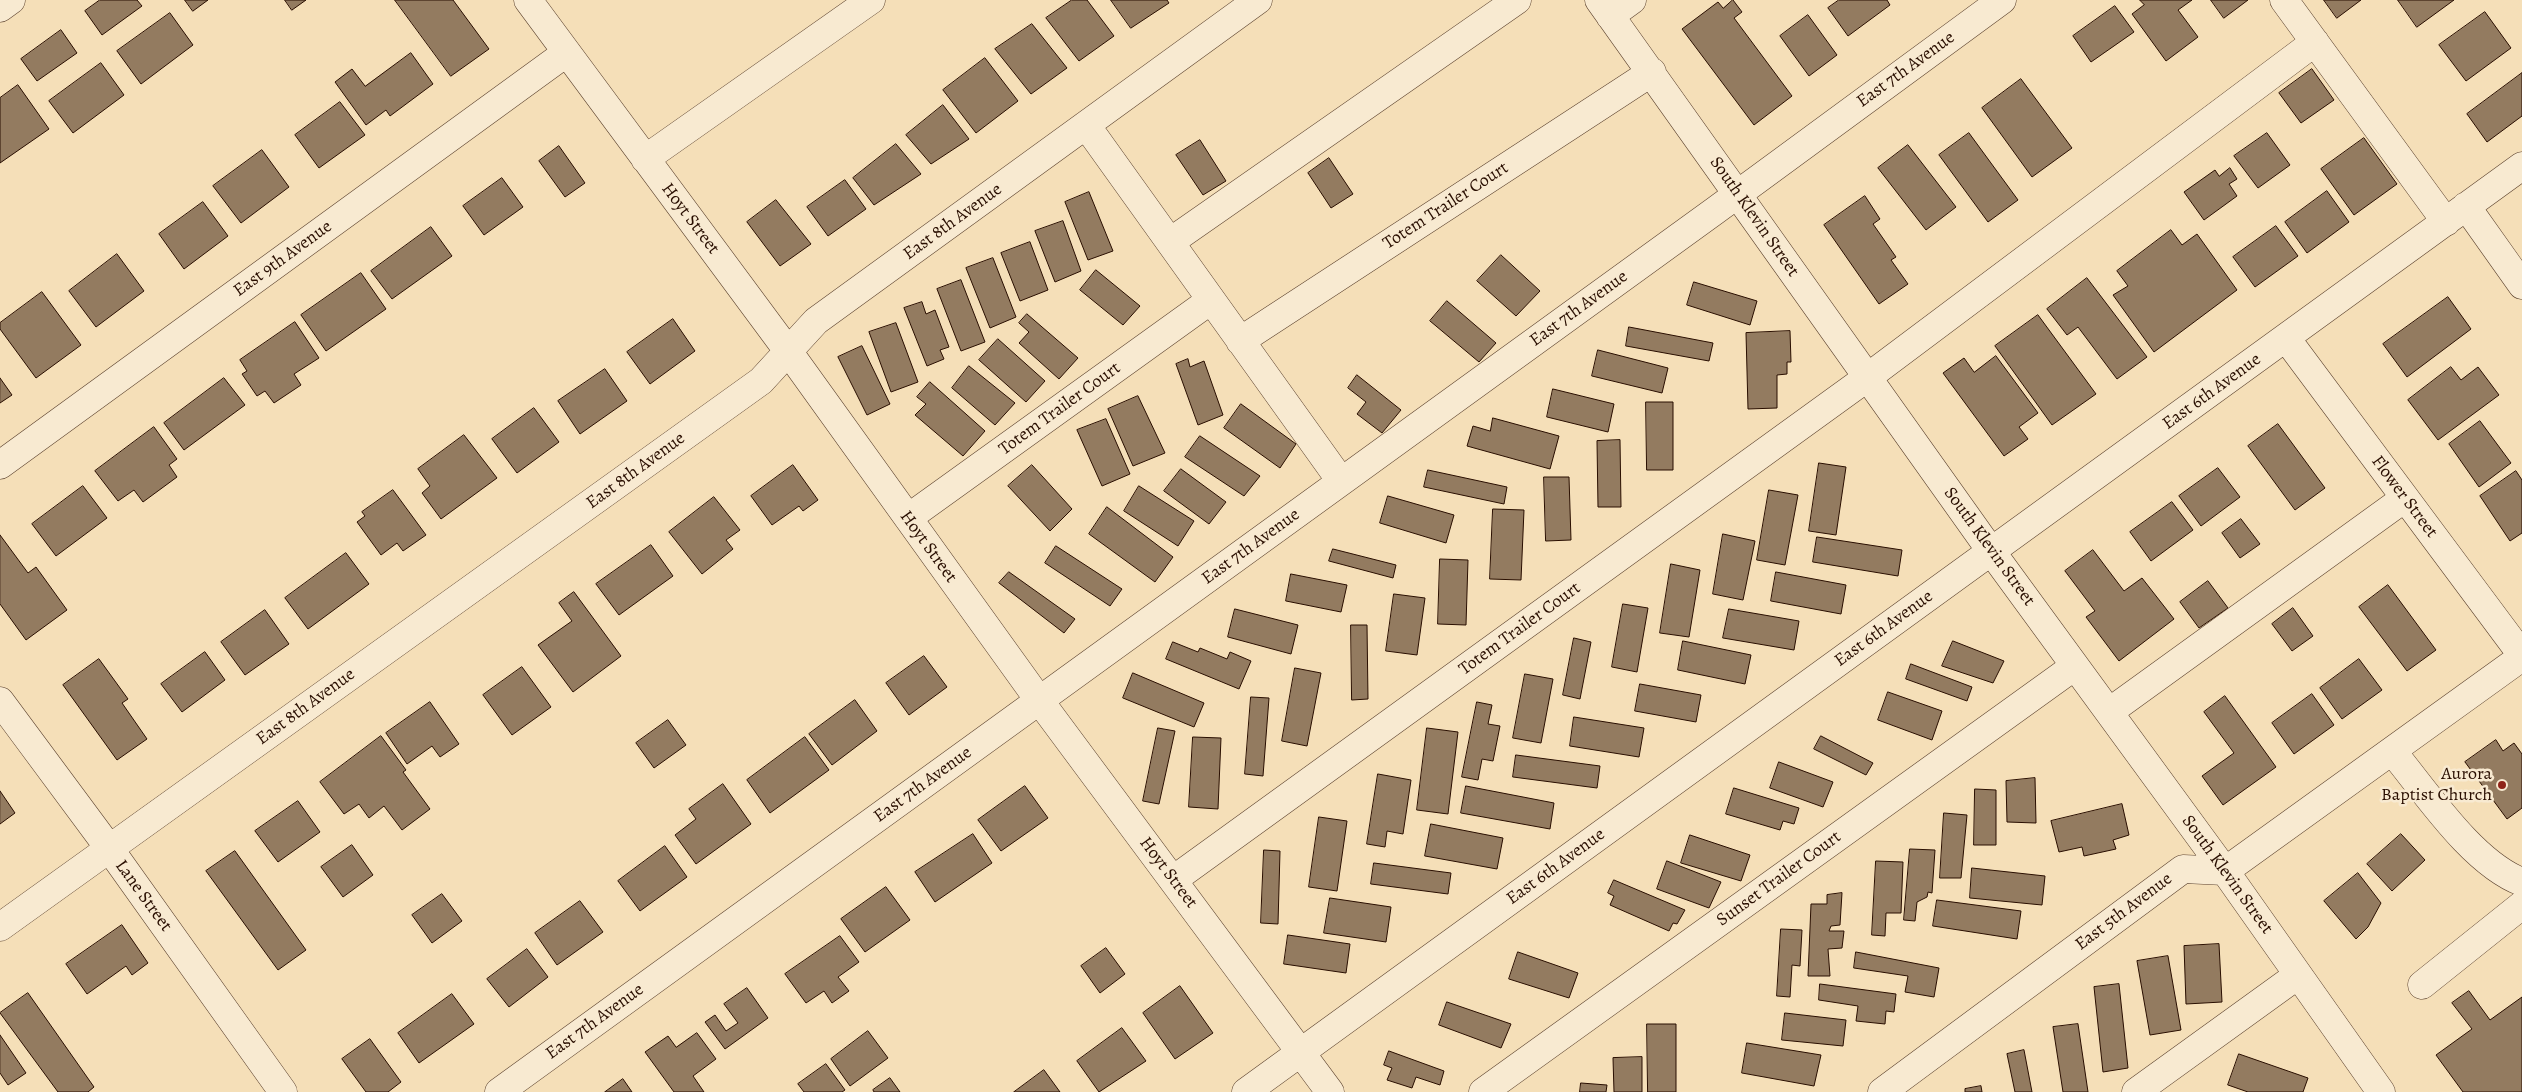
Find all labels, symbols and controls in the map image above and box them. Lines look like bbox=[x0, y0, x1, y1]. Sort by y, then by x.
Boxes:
street label: East 7th Avenue bbox=[1853, 27, 1959, 113]
street label: South Klevin Street bbox=[1705, 153, 1803, 281]
street label: Totem Trailer Court bbox=[1379, 157, 1513, 255]
street label: Hoyt Street bbox=[656, 179, 724, 259]
street label: East 8th Avenue bbox=[899, 179, 1007, 265]
street label: East 9th Avenue bbox=[230, 216, 336, 302]
street label: East 7th Avenue bbox=[1526, 266, 1632, 352]
street label: East 6th Avenue bbox=[2159, 349, 2265, 435]
street label: Totem Trailer Court bbox=[995, 358, 1125, 460]
street label: East 8th Avenue bbox=[582, 428, 690, 514]
street label: Flower Street bbox=[2366, 452, 2442, 542]
street label: South Klevin Street bbox=[1939, 483, 2039, 611]
street label: East 7th Avenue bbox=[1198, 504, 1304, 590]
street label: Hoyt Street bbox=[895, 507, 961, 587]
street label: Totem Trailer Court bbox=[1455, 578, 1585, 680]
street label: East 6th Avenue bbox=[1831, 586, 1937, 672]
street label: East 8th Avenue bbox=[252, 664, 360, 750]
street label: East 7th Avenue bbox=[870, 742, 976, 828]
place label: Aurora Baptist Church bbox=[2381, 764, 2492, 806]
marker: Aurora Baptist Church bbox=[2496, 779, 2508, 791]
street label: South Klevin Street bbox=[2177, 811, 2277, 939]
street label: East 6th Avenue bbox=[1503, 824, 1609, 910]
street label: Sunset Trailer Court bbox=[1712, 827, 1846, 931]
street label: Hoyt Street bbox=[1134, 833, 1202, 913]
street label: Lane Street bbox=[110, 856, 176, 936]
street label: East 5th Avenue bbox=[2071, 869, 2177, 955]
street label: East 7th Avenue bbox=[542, 979, 648, 1065]

